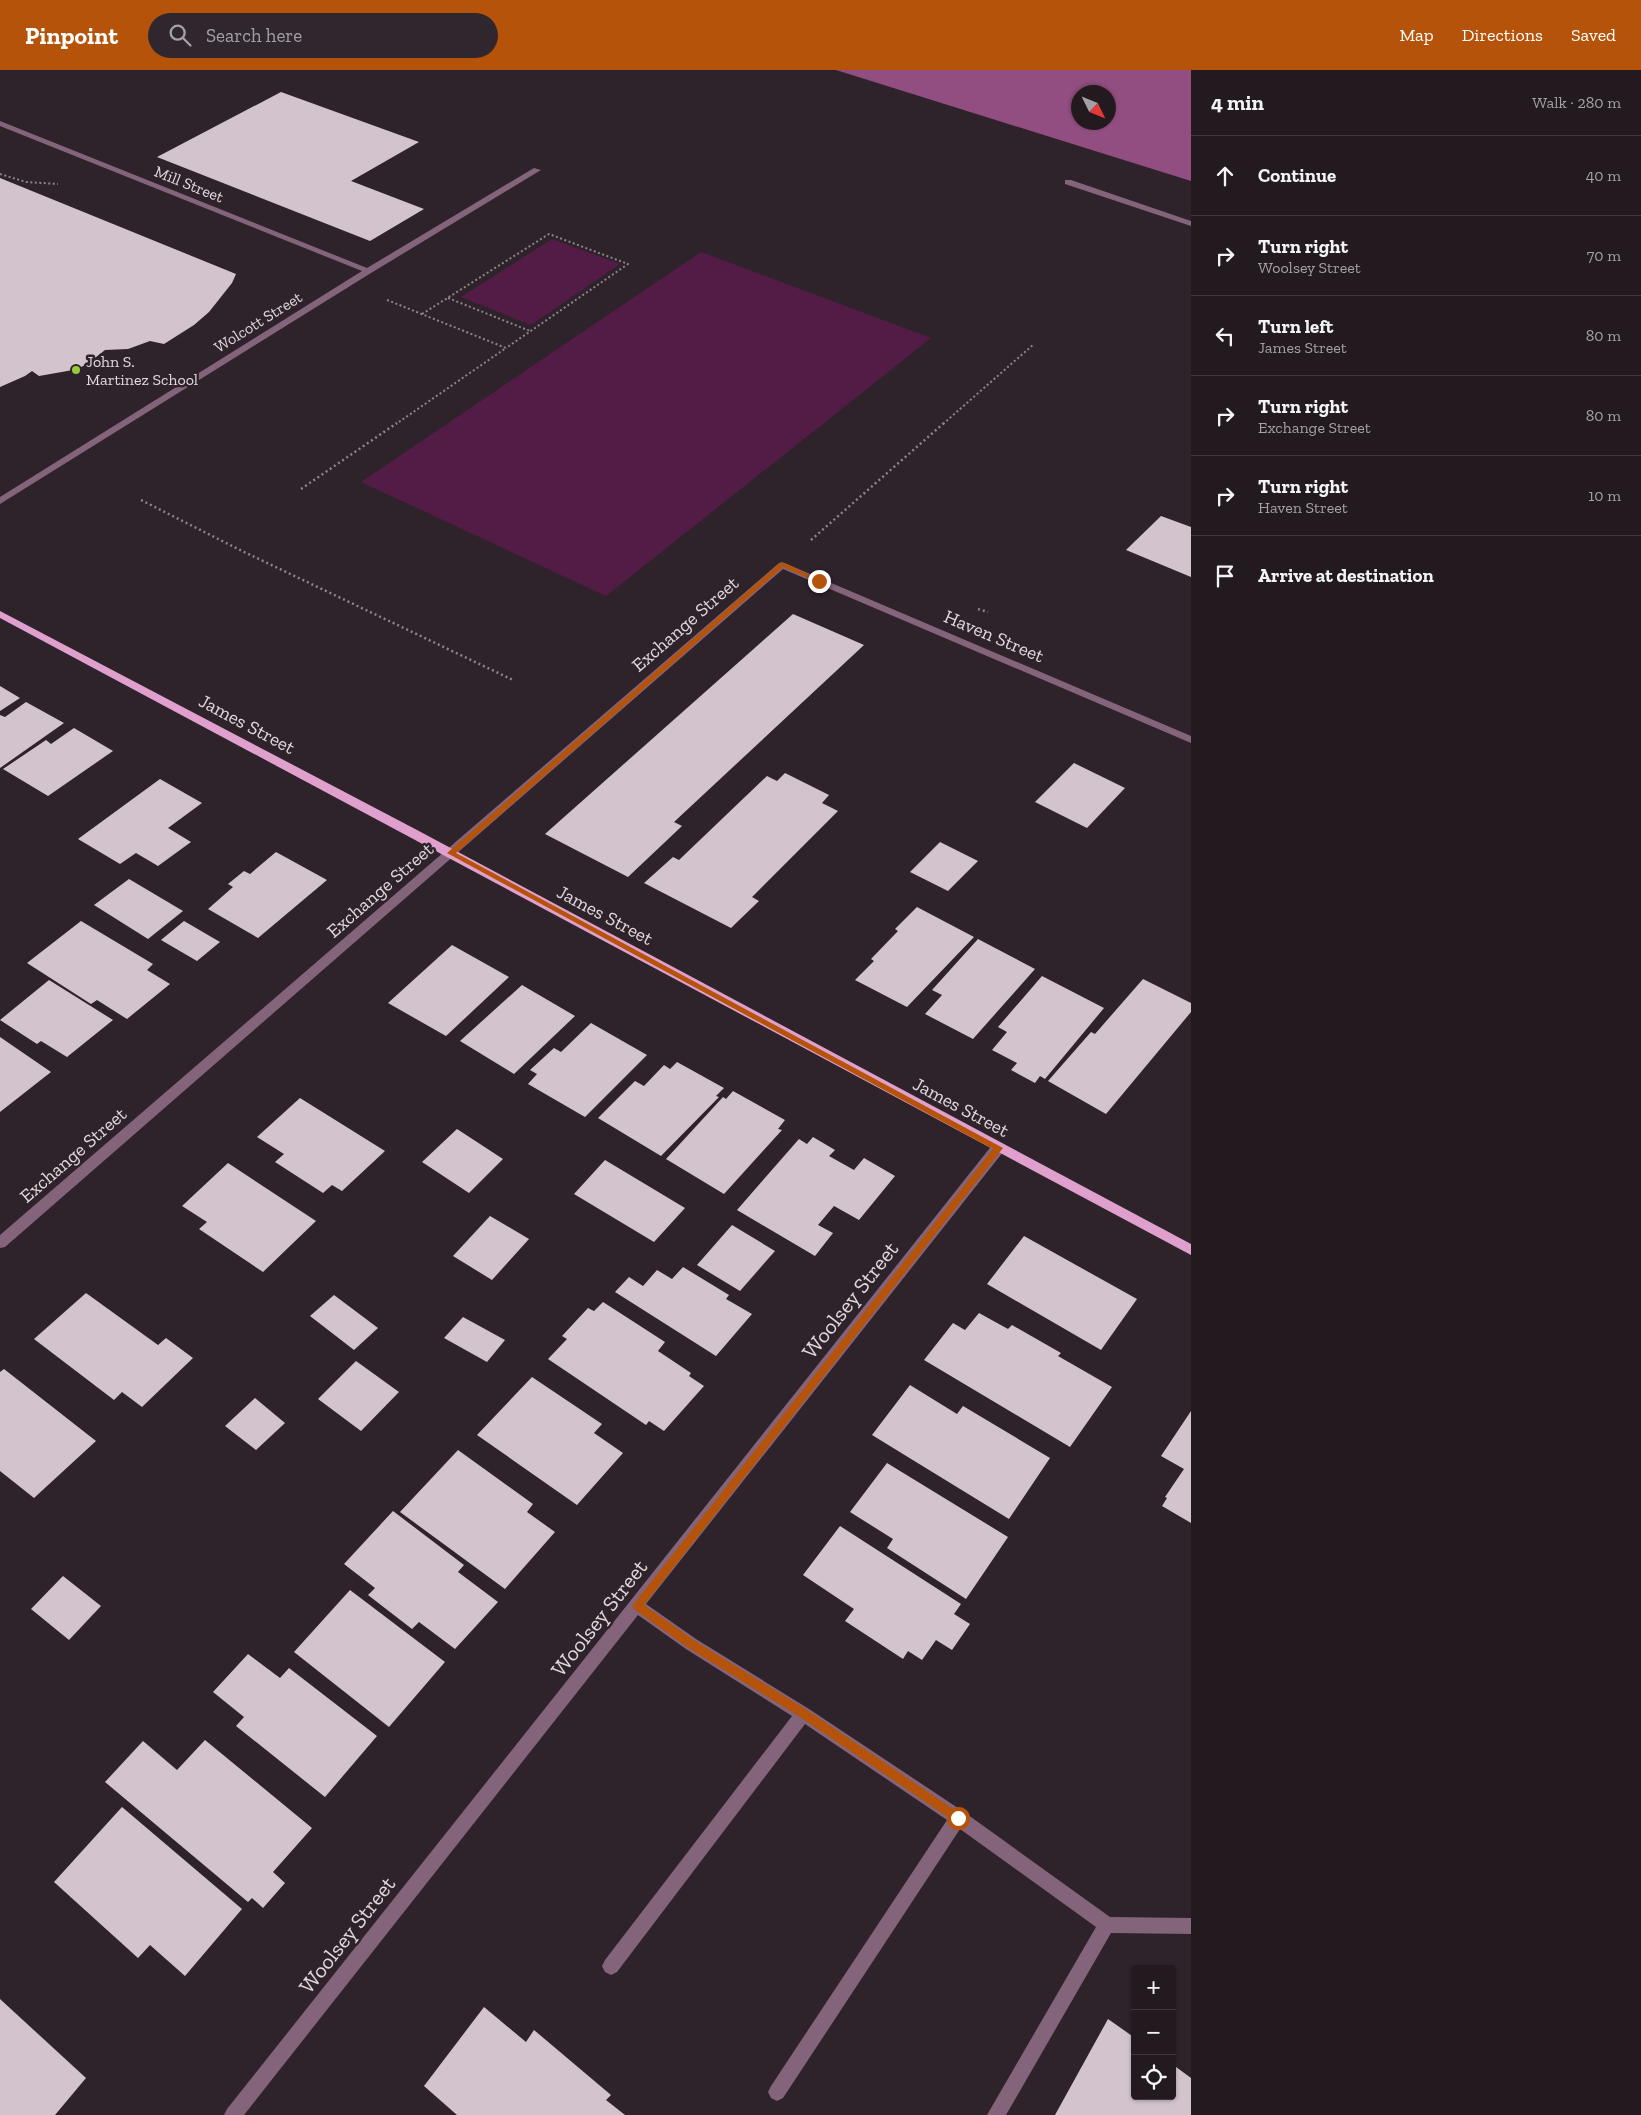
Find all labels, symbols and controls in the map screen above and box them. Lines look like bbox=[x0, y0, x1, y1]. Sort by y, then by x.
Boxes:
search box bbox=[148, 13, 498, 58]
text: Pinpoint bbox=[25, 21, 118, 50]
icon: search bbox=[166, 21, 194, 49]
text: Search here bbox=[206, 24, 302, 47]
text: Map bbox=[1399, 24, 1434, 46]
text: Directions bbox=[1462, 24, 1543, 46]
text: Saved bbox=[1571, 24, 1616, 46]
north arrow bbox=[1071, 85, 1116, 130]
text: 4 min bbox=[1211, 90, 1264, 115]
text: Walk · 280 m bbox=[1532, 93, 1621, 112]
street label: Mill Street bbox=[152, 162, 226, 206]
icon: ahead bbox=[1211, 162, 1239, 190]
text: Continue bbox=[1258, 164, 1336, 187]
text: 40 m bbox=[1586, 166, 1621, 185]
text: Turn right bbox=[1258, 235, 1348, 258]
icon: right bbox=[1211, 242, 1239, 270]
text: 70 m bbox=[1587, 246, 1621, 265]
text: Woolsey Street bbox=[1258, 258, 1361, 277]
street label: Wolcott Street bbox=[211, 287, 305, 357]
text: Turn left bbox=[1258, 315, 1333, 338]
icon: left bbox=[1211, 322, 1239, 350]
text: 80 m bbox=[1586, 326, 1621, 345]
text: James Street bbox=[1258, 338, 1347, 357]
place label: John S. Martinez School bbox=[86, 352, 198, 389]
marker: John S. Martinez School bbox=[70, 364, 82, 376]
text: Turn right bbox=[1258, 395, 1348, 418]
icon: right bbox=[1211, 402, 1239, 430]
text: 80 m bbox=[1586, 406, 1621, 425]
text: Exchange Street bbox=[1258, 418, 1371, 437]
text: Turn right bbox=[1258, 475, 1348, 498]
icon: right bbox=[1211, 482, 1239, 510]
text: 10 m bbox=[1588, 486, 1621, 505]
text: Haven Street bbox=[1258, 498, 1348, 517]
icon: arrive bbox=[1211, 562, 1239, 590]
text: Arrive at destination bbox=[1258, 564, 1434, 587]
route end bbox=[808, 570, 831, 593]
street label: Exchange Street bbox=[627, 571, 743, 677]
street label: Haven Street bbox=[940, 605, 1048, 667]
street label: James Street bbox=[195, 689, 299, 759]
street label: Exchange Street bbox=[322, 837, 438, 943]
street label: James Street bbox=[553, 880, 657, 950]
street label: James Street bbox=[909, 1072, 1013, 1142]
street label: Exchange Street bbox=[15, 1102, 131, 1208]
street label: Woolsey Street bbox=[796, 1235, 905, 1364]
street label: Woolsey Street bbox=[545, 1553, 654, 1682]
route start bbox=[947, 1807, 970, 1830]
street label: Woolsey Street bbox=[293, 1870, 402, 1999]
map controls bbox=[1131, 1965, 1176, 2100]
button: + bbox=[1131, 1965, 1176, 2010]
button: − bbox=[1131, 2010, 1176, 2055]
button: locate bbox=[1131, 2055, 1176, 2100]

